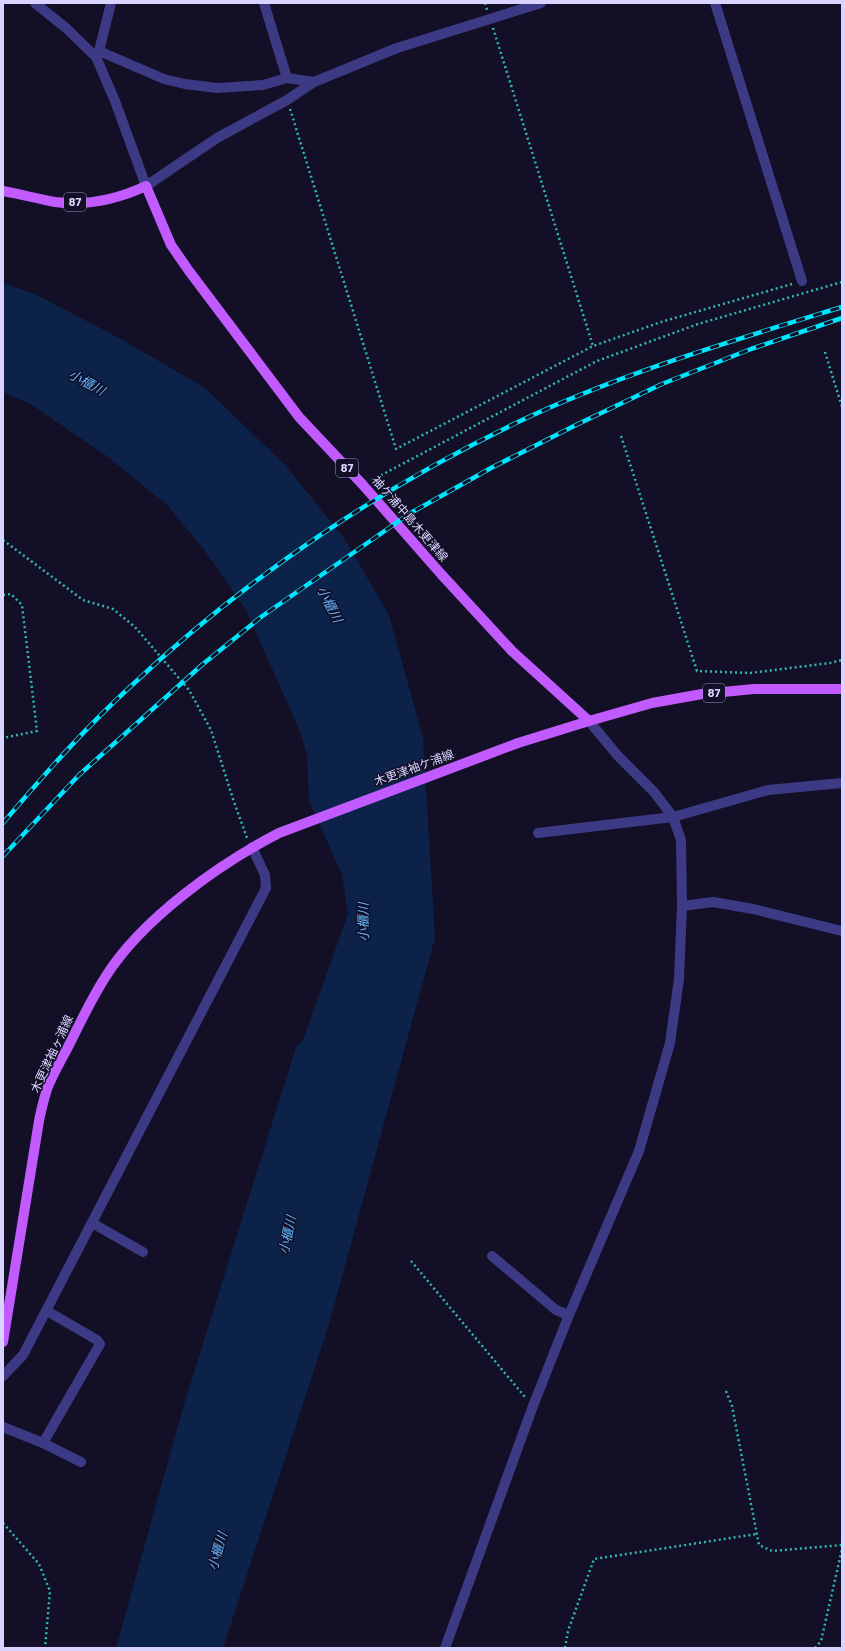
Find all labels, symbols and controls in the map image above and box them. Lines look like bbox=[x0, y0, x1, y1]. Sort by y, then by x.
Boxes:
road number: 87 bbox=[64, 193, 86, 211]
water label: 小櫃川 bbox=[65, 365, 110, 401]
road number: 87 bbox=[336, 459, 358, 477]
street label: 袖ケ浦中島木更津線 bbox=[369, 472, 452, 565]
water label: 小櫃川 bbox=[312, 583, 348, 628]
road number: 87 bbox=[703, 684, 725, 702]
street label: 木更津袖ケ浦線 bbox=[371, 745, 456, 790]
water label: 小櫃川 bbox=[354, 900, 373, 942]
street label: 木更津袖ヶ浦線 bbox=[26, 1012, 77, 1095]
water label: 小櫃川 bbox=[274, 1212, 301, 1256]
water label: 小櫃川 bbox=[203, 1528, 233, 1573]

